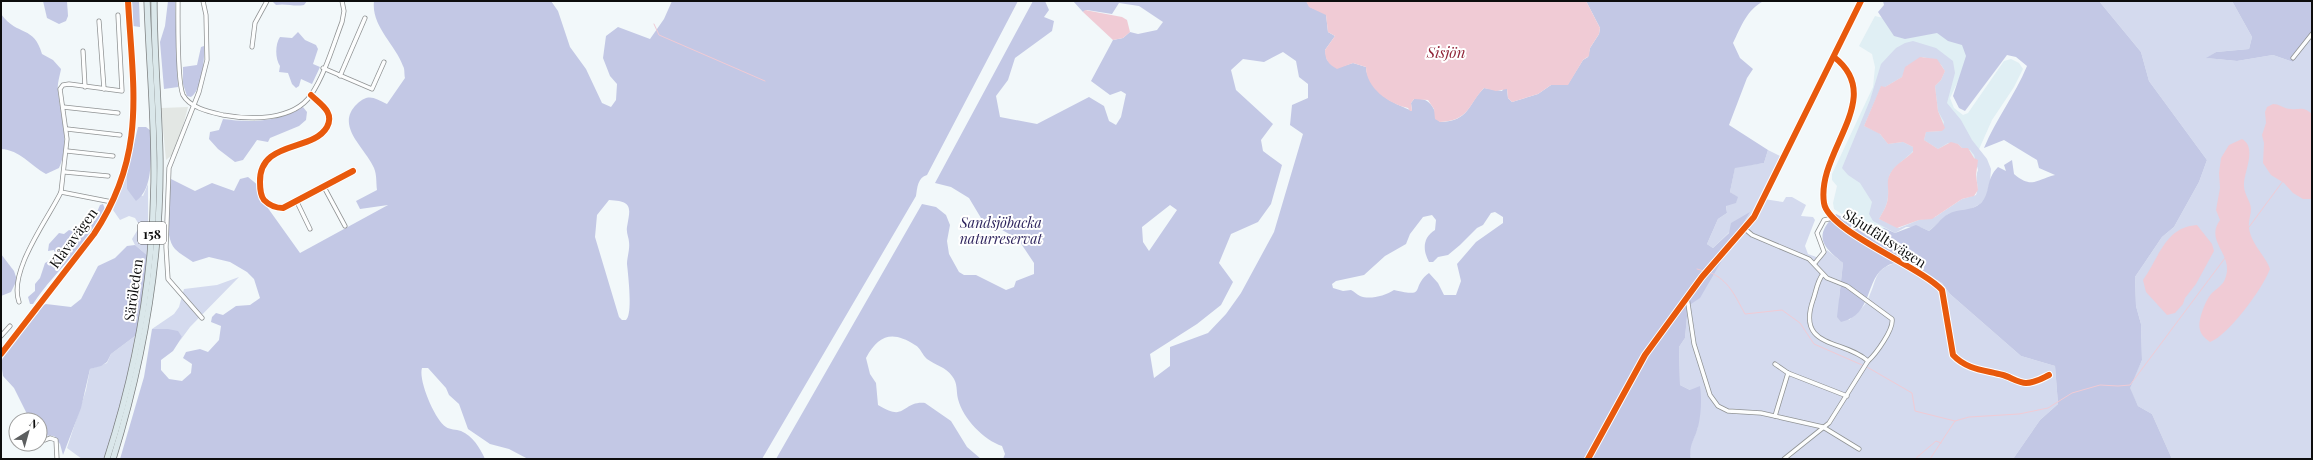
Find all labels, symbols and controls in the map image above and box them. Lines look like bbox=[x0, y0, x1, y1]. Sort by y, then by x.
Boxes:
water label: Sisjön bbox=[1426, 42, 1465, 62]
street label: Klåvavägen bbox=[45, 204, 102, 272]
street label: Skjutfältsvägen bbox=[1840, 204, 1931, 272]
park label: Sandsjöbacka naturreservat bbox=[959, 213, 1044, 248]
road number: 158 bbox=[138, 222, 166, 244]
street label: Säröleden bbox=[119, 257, 147, 322]
north arrow bbox=[8, 412, 48, 452]
text: N bbox=[27, 415, 42, 432]

